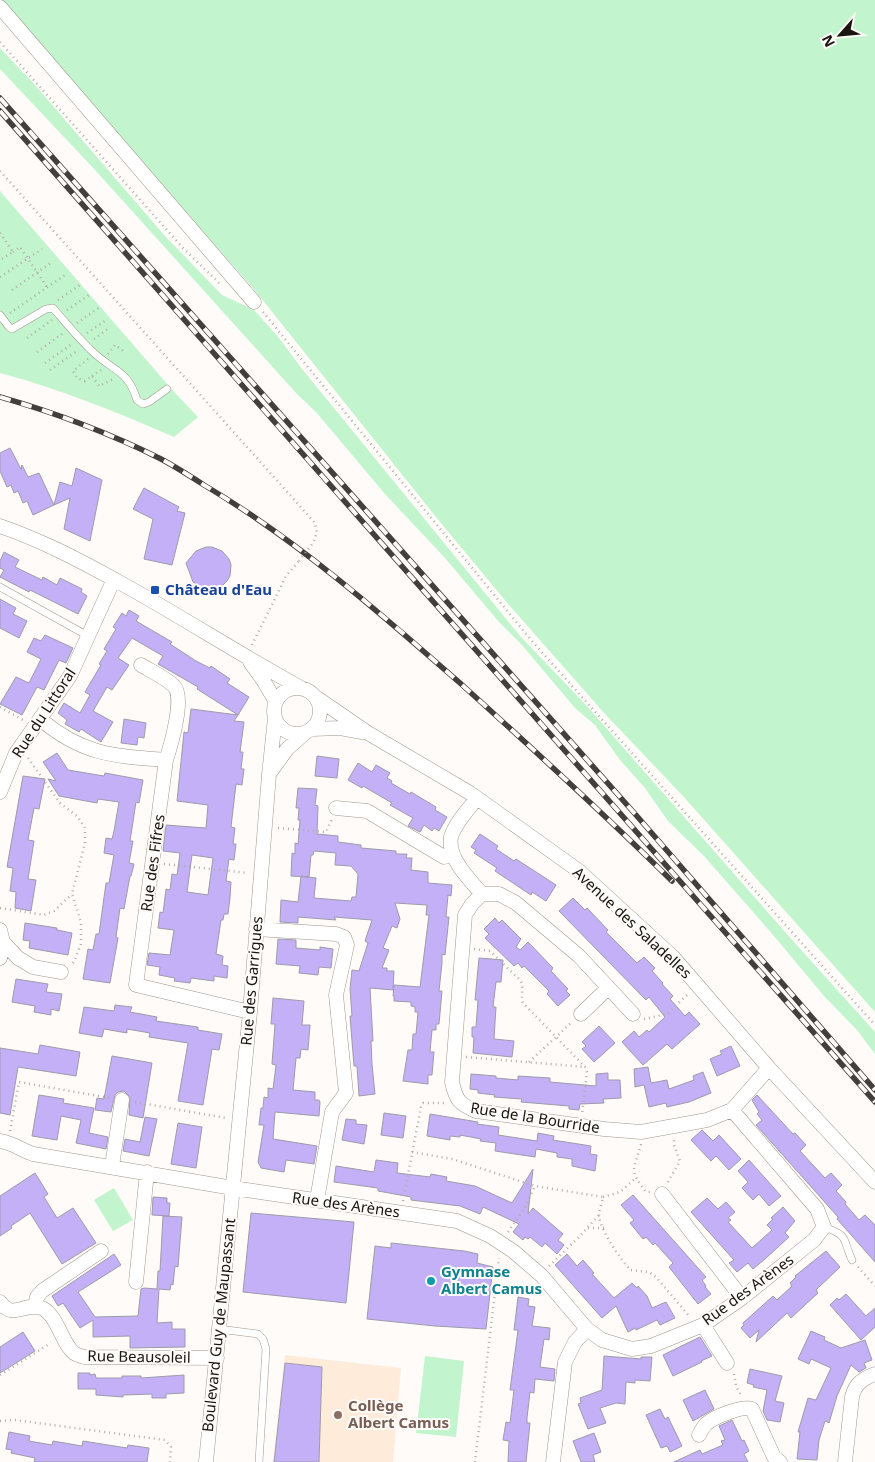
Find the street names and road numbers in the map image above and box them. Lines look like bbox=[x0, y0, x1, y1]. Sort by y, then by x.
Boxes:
street label: Rue du Littoral bbox=[7, 664, 80, 761]
street label: Rue des Fifres bbox=[135, 813, 169, 913]
street label: Avenue des Saladelles bbox=[569, 862, 696, 983]
street label: Rue des Garrigues bbox=[235, 916, 267, 1046]
street label: Rue de la Bourride bbox=[469, 1097, 601, 1137]
street label: Rue des Arènes bbox=[291, 1187, 401, 1221]
street label: Boulevard Guy de Maupassant bbox=[197, 1216, 239, 1433]
street label: Rue des Arènes bbox=[698, 1249, 797, 1329]
street label: Rue Beausoleil bbox=[87, 1345, 191, 1367]

